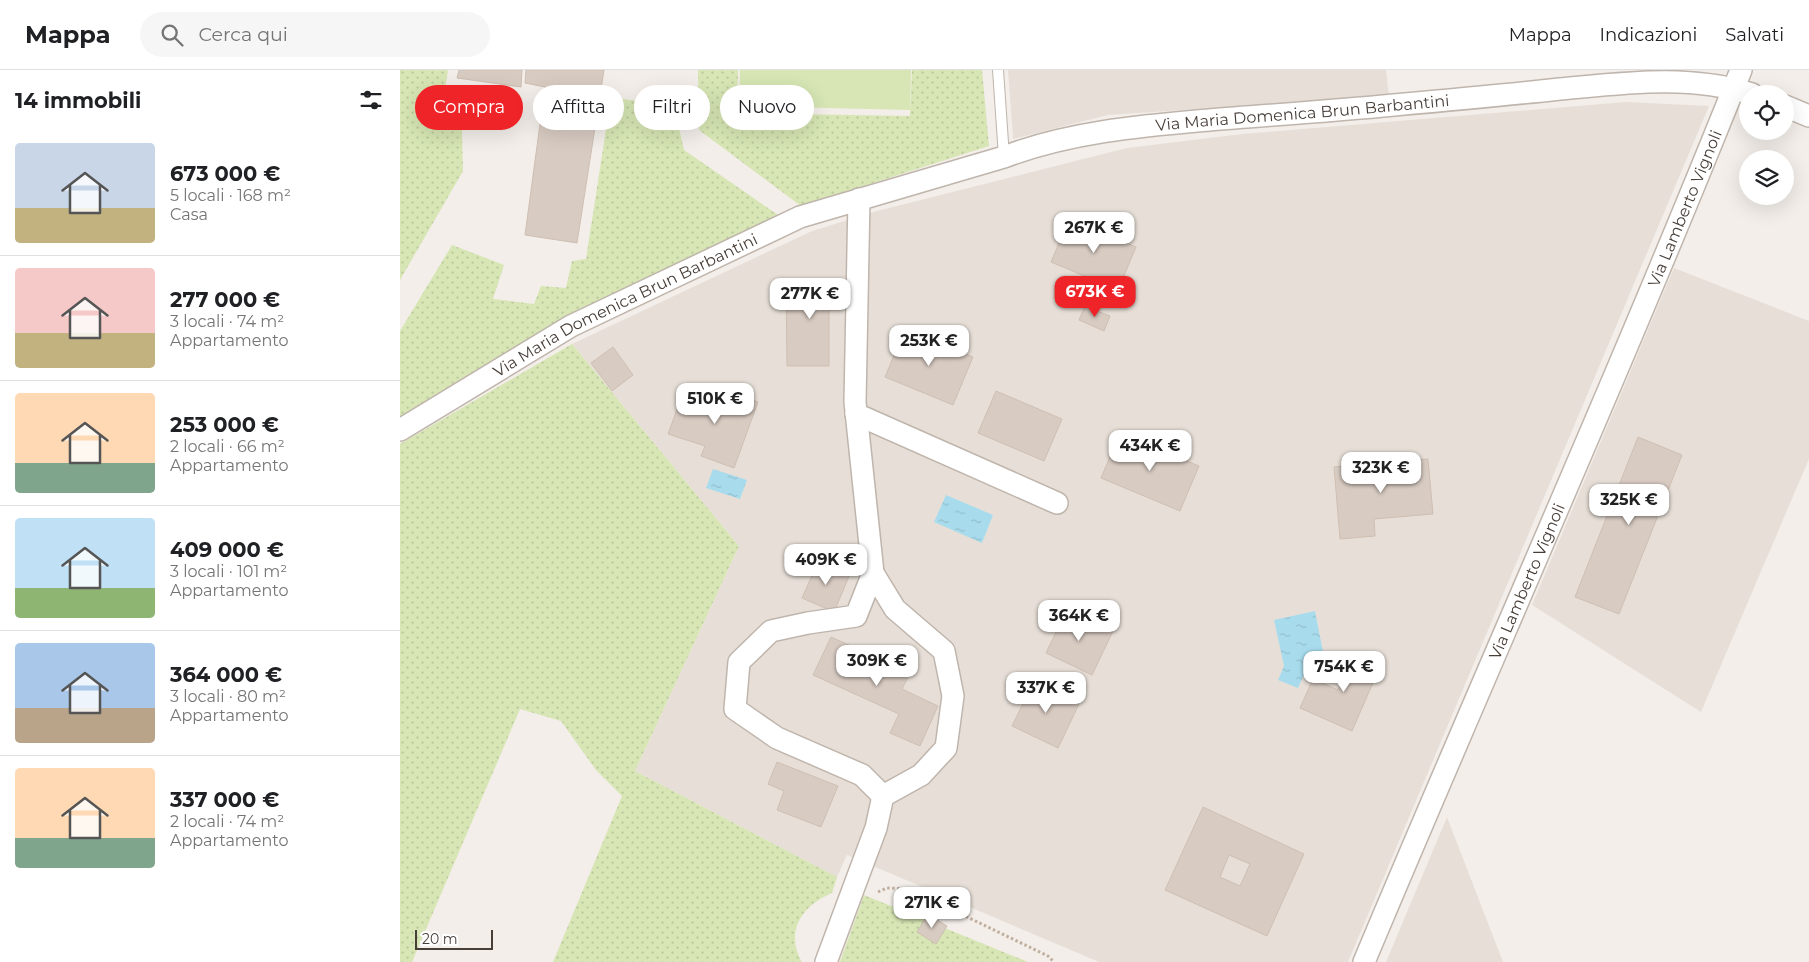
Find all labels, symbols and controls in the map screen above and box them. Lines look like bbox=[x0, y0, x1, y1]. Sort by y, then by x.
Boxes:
search box bbox=[140, 12, 490, 57]
text: Mappa bbox=[25, 20, 110, 49]
icon: search bbox=[158, 21, 186, 49]
text: Cerca qui bbox=[198, 23, 288, 46]
text: Mappa bbox=[1509, 24, 1572, 46]
text: Indicazioni bbox=[1600, 24, 1697, 46]
text: Salvati bbox=[1725, 24, 1784, 46]
chip: Compra bbox=[415, 85, 523, 130]
chip: Affitta bbox=[533, 85, 624, 130]
chip: Filtri bbox=[634, 85, 710, 130]
chip: Nuovo bbox=[720, 85, 814, 130]
map controls bbox=[1739, 85, 1794, 205]
button: locate bbox=[1739, 85, 1794, 140]
icon: filters bbox=[357, 86, 385, 114]
text: 14 immobili bbox=[15, 88, 141, 113]
street label: Via Maria Domenica Brun Barbantini bbox=[1155, 91, 1450, 134]
street label: Via Lamberto Vignoli bbox=[1644, 127, 1725, 290]
button: layers bbox=[1739, 150, 1794, 205]
text: 673 000 € bbox=[170, 161, 280, 186]
icon: home bbox=[55, 163, 115, 223]
text: 5 locali · 168 m² bbox=[170, 186, 291, 205]
text: Casa bbox=[170, 205, 208, 224]
pin: 267K € bbox=[1053, 212, 1135, 254]
text: 267K € bbox=[1065, 218, 1123, 237]
street label: Via Maria Domenica Brun Barbantini bbox=[490, 229, 760, 381]
pin: 673K € bbox=[1054, 276, 1136, 318]
pin: 277K € bbox=[769, 278, 851, 320]
text: 673K € bbox=[1066, 282, 1124, 301]
text: 277K € bbox=[781, 284, 839, 303]
text: 277 000 € bbox=[170, 287, 280, 312]
icon: home bbox=[55, 288, 115, 348]
text: 3 locali · 74 m² bbox=[170, 312, 284, 331]
pin: 253K € bbox=[888, 324, 970, 367]
text: Appartamento bbox=[170, 331, 289, 350]
text: 253K € bbox=[900, 331, 958, 350]
pin: 510K € bbox=[674, 382, 756, 425]
text: 510K € bbox=[687, 389, 743, 408]
text: 253 000 € bbox=[170, 412, 279, 437]
icon: home bbox=[55, 413, 115, 473]
pin: 434K € bbox=[1109, 430, 1191, 472]
text: 434K € bbox=[1120, 436, 1180, 455]
text: 2 locali · 66 m² bbox=[170, 437, 285, 456]
pin: 323K € bbox=[1340, 452, 1422, 494]
text: Appartamento bbox=[170, 456, 289, 475]
text: 323K € bbox=[1352, 458, 1410, 477]
pin: 325K € bbox=[1588, 484, 1670, 526]
text: 325K € bbox=[1600, 490, 1658, 509]
street label: Via Lamberto Vignoli bbox=[1485, 500, 1569, 662]
text: 409 000 € bbox=[170, 537, 284, 562]
icon: home bbox=[55, 538, 115, 598]
pin: 409K € bbox=[785, 544, 867, 586]
text: 409K € bbox=[795, 550, 857, 569]
text: 3 locali · 101 m² bbox=[170, 562, 287, 581]
text: Appartamento bbox=[170, 581, 289, 600]
pin: 364K € bbox=[1038, 600, 1120, 642]
text: 364K € bbox=[1049, 606, 1109, 625]
pin: 309K € bbox=[836, 644, 918, 687]
pin: 754K € bbox=[1303, 650, 1385, 693]
text: 309K € bbox=[847, 651, 907, 670]
text: 754K € bbox=[1314, 657, 1374, 676]
text: 364 000 € bbox=[170, 662, 282, 687]
icon: home bbox=[55, 663, 115, 723]
pin: 337K € bbox=[1005, 672, 1087, 714]
text: 337K € bbox=[1017, 678, 1075, 697]
text: 3 locali · 80 m² bbox=[170, 687, 286, 706]
text: Appartamento bbox=[170, 706, 289, 725]
text: 337 000 € bbox=[170, 787, 279, 812]
icon: home bbox=[55, 788, 115, 848]
text: 2 locali · 74 m² bbox=[170, 812, 284, 831]
text: Appartamento bbox=[170, 831, 289, 850]
pin: 271K € bbox=[891, 886, 973, 929]
text: 271K € bbox=[904, 893, 960, 912]
scale bar bbox=[415, 927, 492, 950]
text: 20 m bbox=[422, 930, 458, 948]

